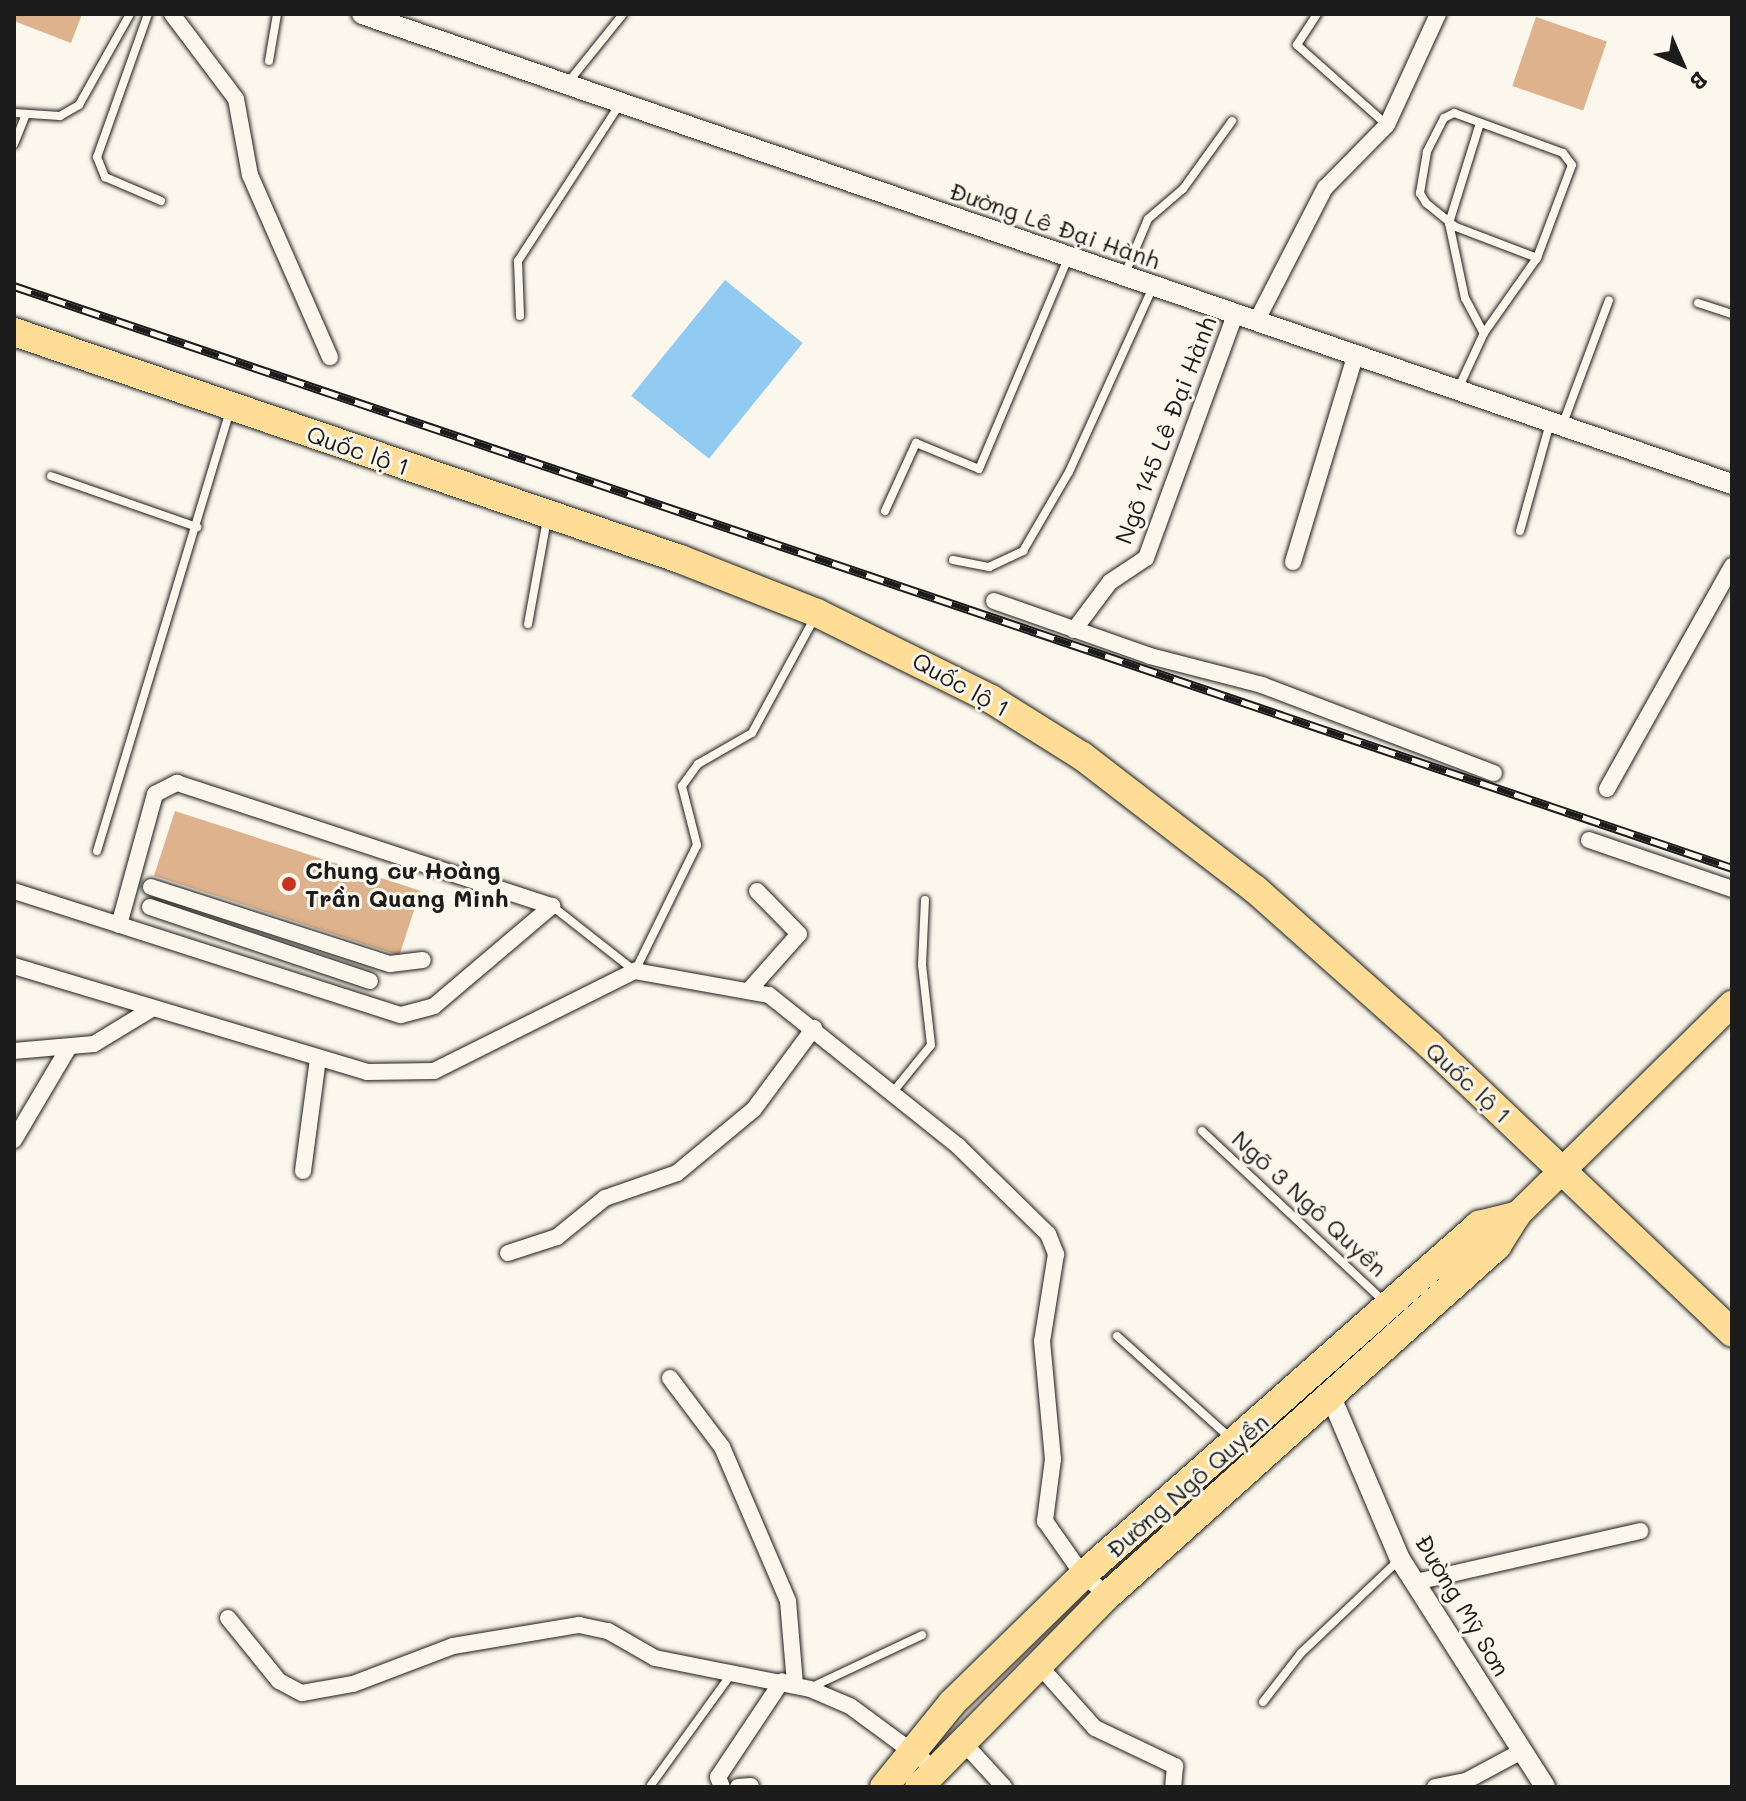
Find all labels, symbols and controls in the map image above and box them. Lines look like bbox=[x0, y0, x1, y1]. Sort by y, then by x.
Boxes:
north arrow bbox=[1642, 24, 1722, 104]
text: B bbox=[1684, 66, 1715, 97]
street label: Đường Lê Đại Hành bbox=[946, 175, 1164, 275]
street label: Ngõ 145 Lê Đại Hành bbox=[1108, 312, 1222, 548]
street label: Quốc lộ 1 bbox=[303, 419, 413, 481]
street label: Quốc lộ 1 bbox=[907, 646, 1015, 722]
place label: Chung cư Hoàng Trần Quang Minh bbox=[305, 856, 509, 912]
marker: Chung cư Hoàng Trần Quang Minh bbox=[280, 875, 298, 893]
street label: Quốc lộ 1 bbox=[1420, 1035, 1518, 1129]
street label: Ngõ 3 Ngô Quyền bbox=[1227, 1124, 1393, 1282]
street label: Đường Ngô Quyền bbox=[1100, 1407, 1274, 1563]
street label: Đường Mỹ Sơn bbox=[1409, 1529, 1517, 1681]

